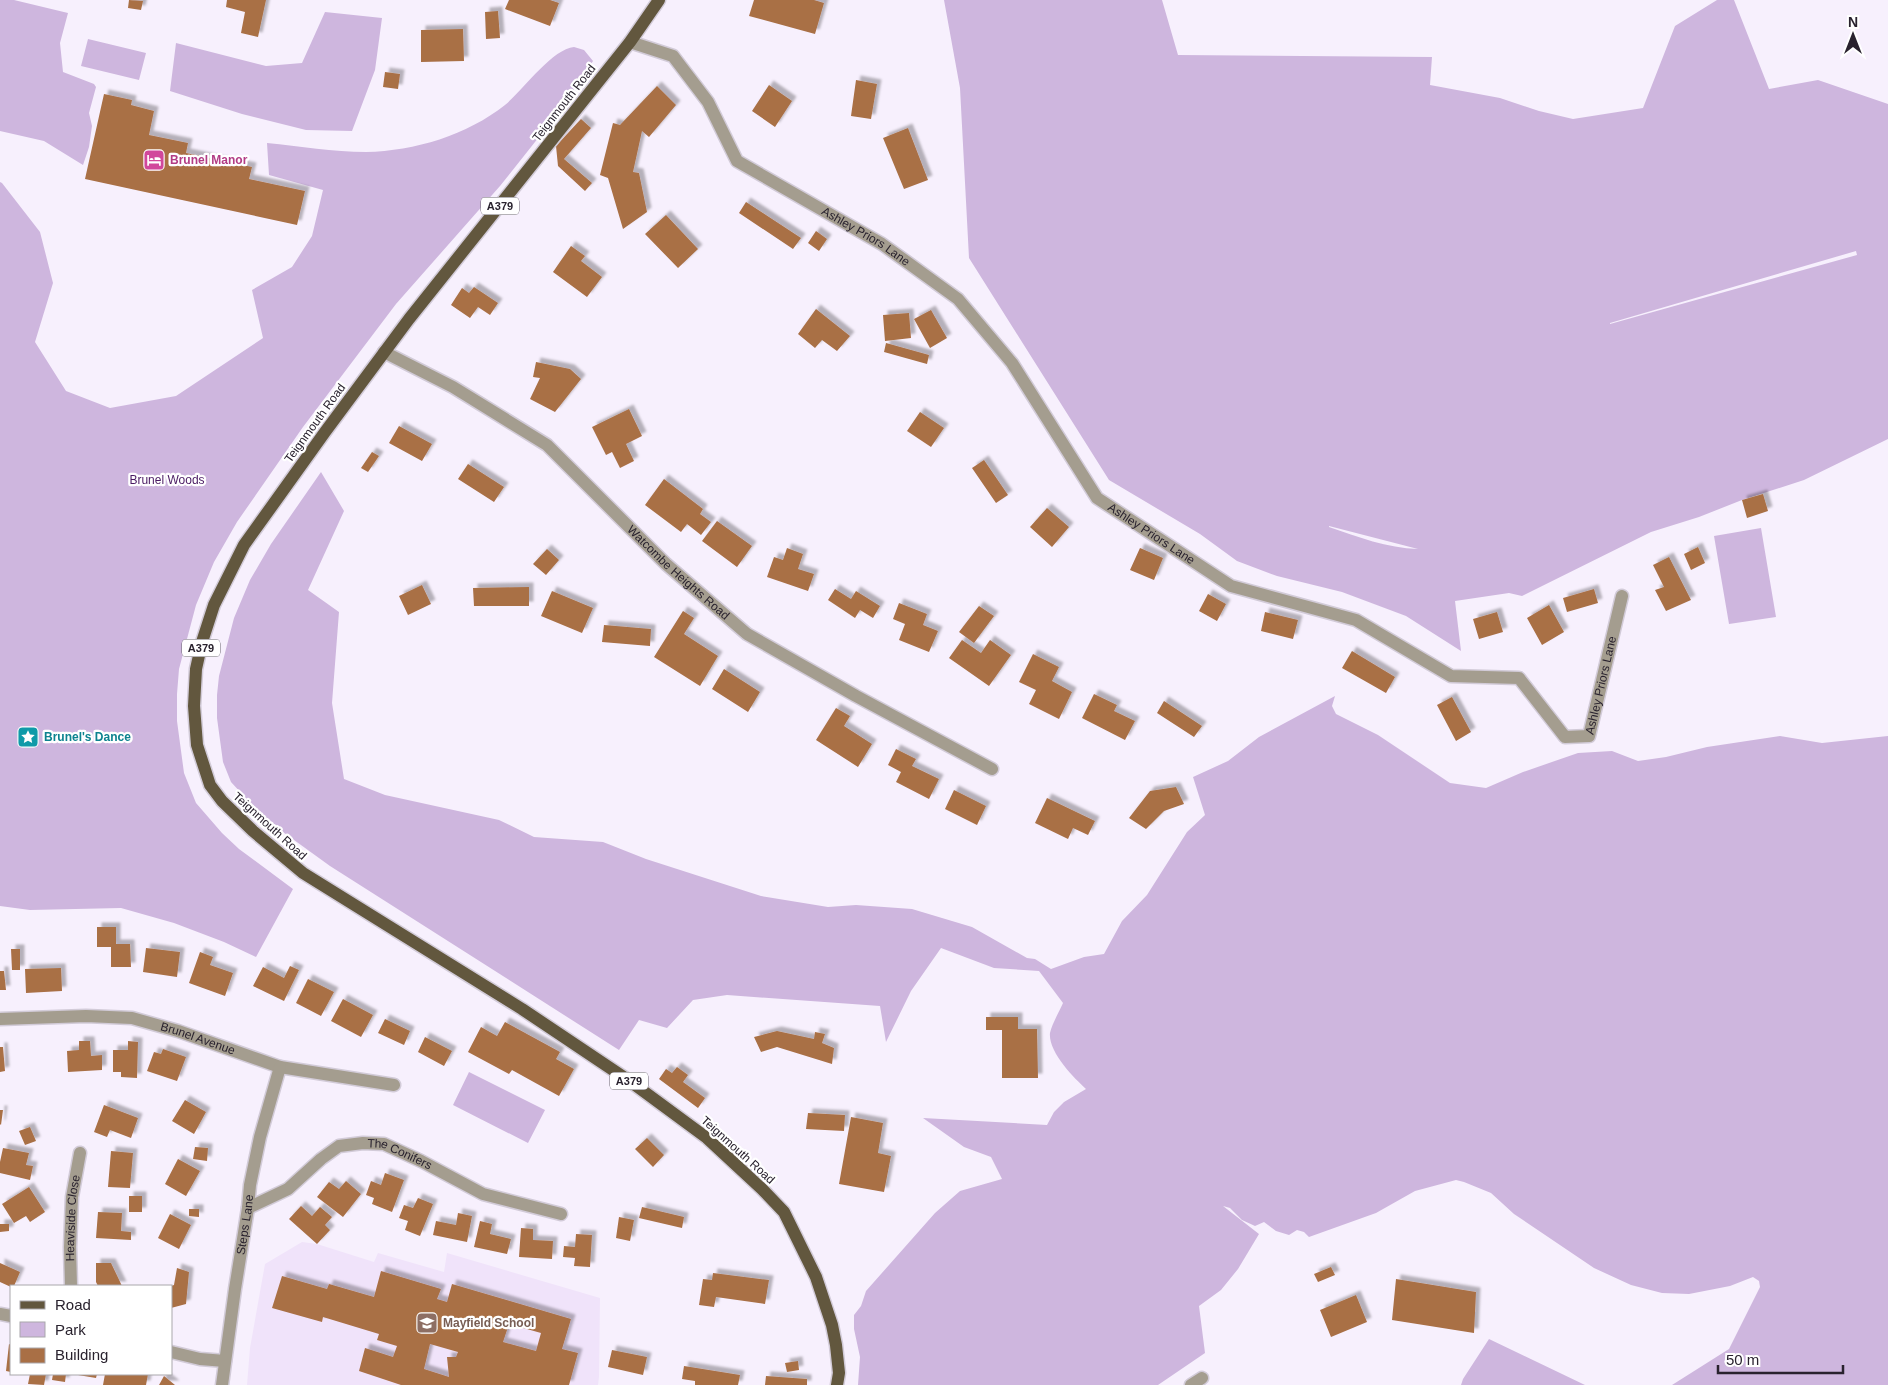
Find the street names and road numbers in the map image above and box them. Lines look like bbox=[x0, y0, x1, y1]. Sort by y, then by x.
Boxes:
street label: Teignmouth Road bbox=[530, 62, 598, 144]
road number: A379 bbox=[481, 198, 519, 215]
street label: Ashley Priors Lane bbox=[819, 204, 913, 269]
street label: Teignmouth Road bbox=[282, 381, 348, 465]
street label: Ashley Priors Lane bbox=[1105, 500, 1198, 567]
street label: Watcombe Heights Road bbox=[624, 522, 732, 623]
street label: Ashley Priors Lane bbox=[1583, 634, 1619, 736]
road number: A379 bbox=[182, 640, 220, 656]
street label: Teignmouth Road bbox=[230, 789, 310, 863]
street label: Brunel Avenue bbox=[159, 1019, 237, 1058]
road number: A379 bbox=[610, 1072, 648, 1090]
street label: Teignmouth Road bbox=[698, 1113, 778, 1187]
street label: The Conifers bbox=[367, 1136, 434, 1173]
street label: Heaviside Close bbox=[63, 1173, 83, 1262]
street label: Steps Lane bbox=[234, 1194, 256, 1256]

